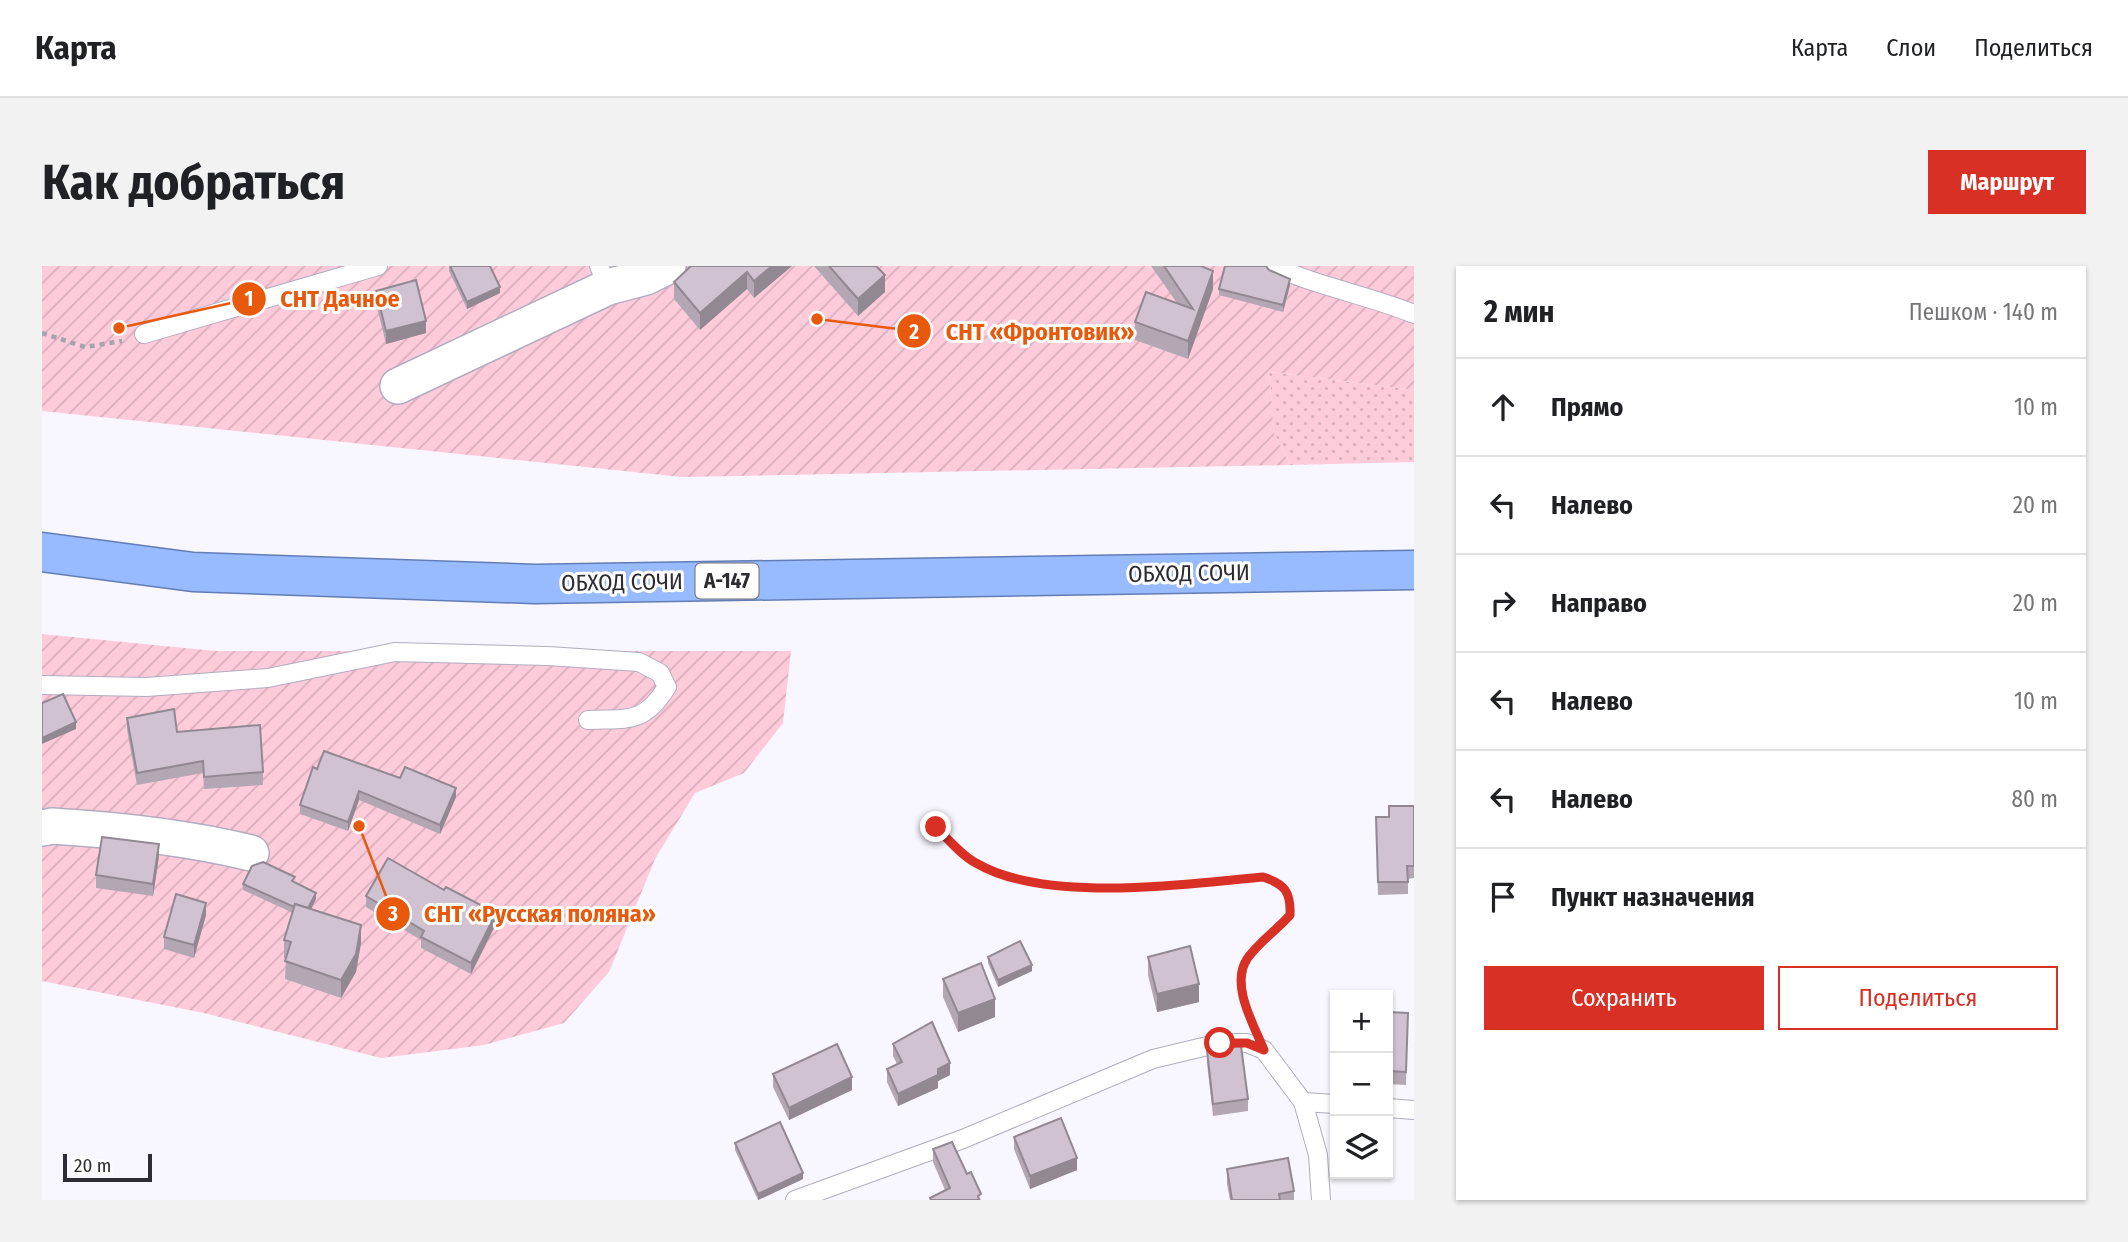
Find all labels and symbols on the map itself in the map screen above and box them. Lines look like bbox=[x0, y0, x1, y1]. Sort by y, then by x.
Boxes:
callout: СНТ Дачное bbox=[232, 276, 414, 321]
text: СНТ Дачное bbox=[280, 285, 400, 313]
text: 1 bbox=[245, 286, 253, 312]
callout: СНТ «Фронтовик» bbox=[897, 309, 1148, 354]
text: СНТ «Фронтовик» bbox=[946, 318, 1134, 346]
text: 2 bbox=[908, 319, 919, 345]
street label: ОБХОД СОЧИ bbox=[1128, 558, 1250, 588]
road number: А-147 bbox=[696, 564, 758, 598]
street label: ОБХОД СОЧИ bbox=[561, 567, 683, 597]
route end bbox=[920, 811, 951, 842]
callout: СНТ «Русская поляна» bbox=[375, 891, 670, 936]
text: СНТ «Русская поляна» bbox=[424, 900, 656, 928]
text: 3 bbox=[387, 901, 398, 927]
route start bbox=[1204, 1027, 1235, 1058]
scale bar bbox=[63, 1151, 152, 1183]

